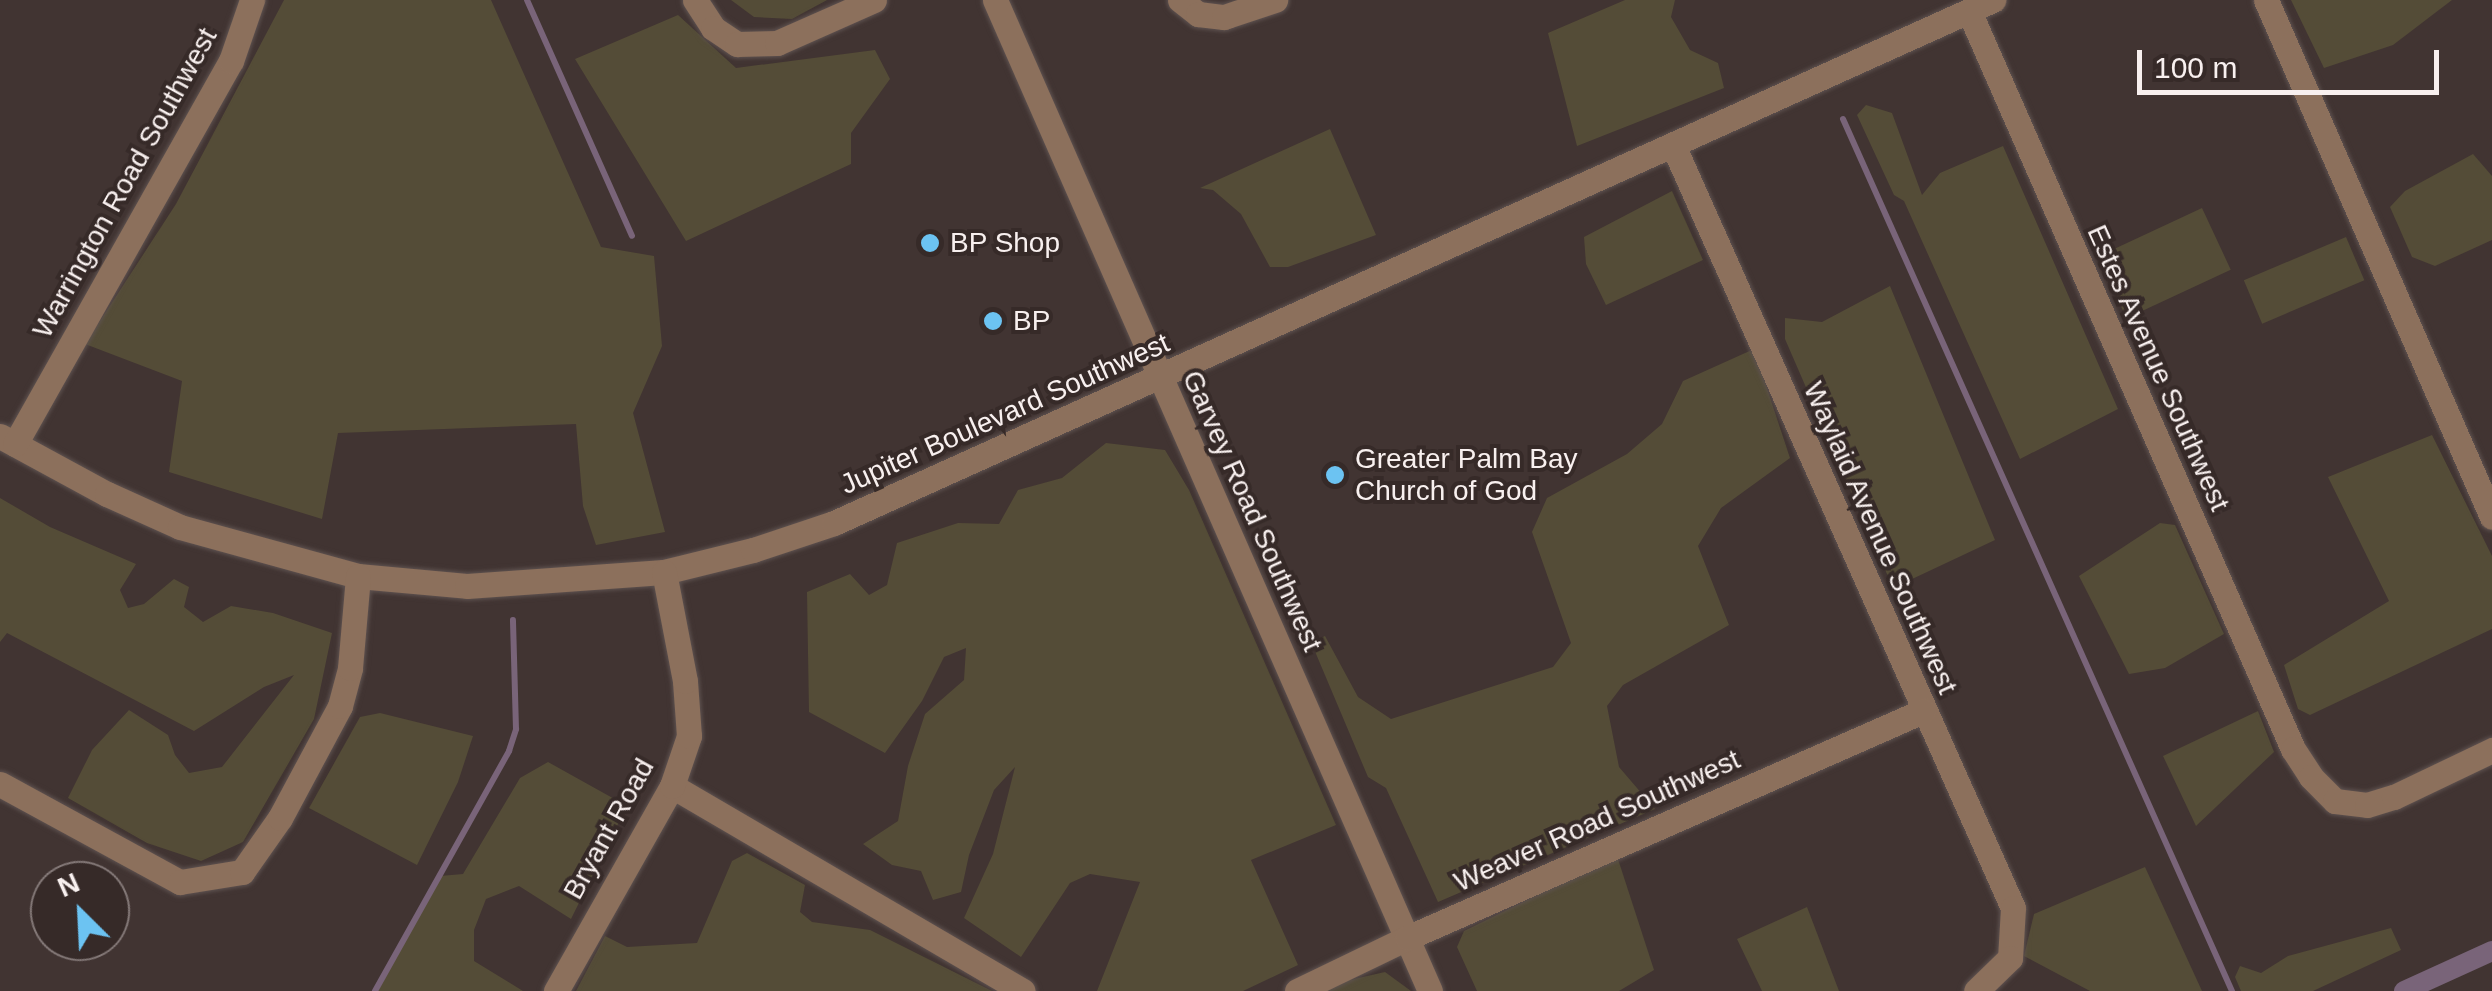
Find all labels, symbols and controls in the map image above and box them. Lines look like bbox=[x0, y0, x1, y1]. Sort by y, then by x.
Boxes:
street label: Warrington Road Southwest bbox=[26, 22, 224, 344]
scale bar bbox=[2142, 30, 2444, 92]
text: 100 m bbox=[2154, 51, 2237, 84]
street label: Estes Avenue Southwest bbox=[2079, 219, 2237, 517]
place label: BP Shop bbox=[950, 226, 1061, 260]
marker: BP Shop bbox=[919, 232, 941, 254]
place label: BP bbox=[1013, 304, 1050, 338]
marker: BP bbox=[982, 310, 1004, 332]
street label: Jupiter Boulevard Southwest bbox=[835, 326, 1175, 502]
street label: Garvey Road Southwest bbox=[1175, 366, 1329, 656]
street label: Waylaid Avenue Southwest bbox=[1796, 376, 1964, 700]
place label: Greater Palm Bay Church of God bbox=[1355, 442, 1578, 508]
marker: Greater Palm Bay Church of God bbox=[1324, 464, 1346, 486]
street label: Weaver Road Southwest bbox=[1449, 743, 1745, 899]
street label: Bryant Road bbox=[557, 753, 661, 905]
north arrow bbox=[30, 861, 130, 961]
text: N bbox=[53, 867, 84, 903]

